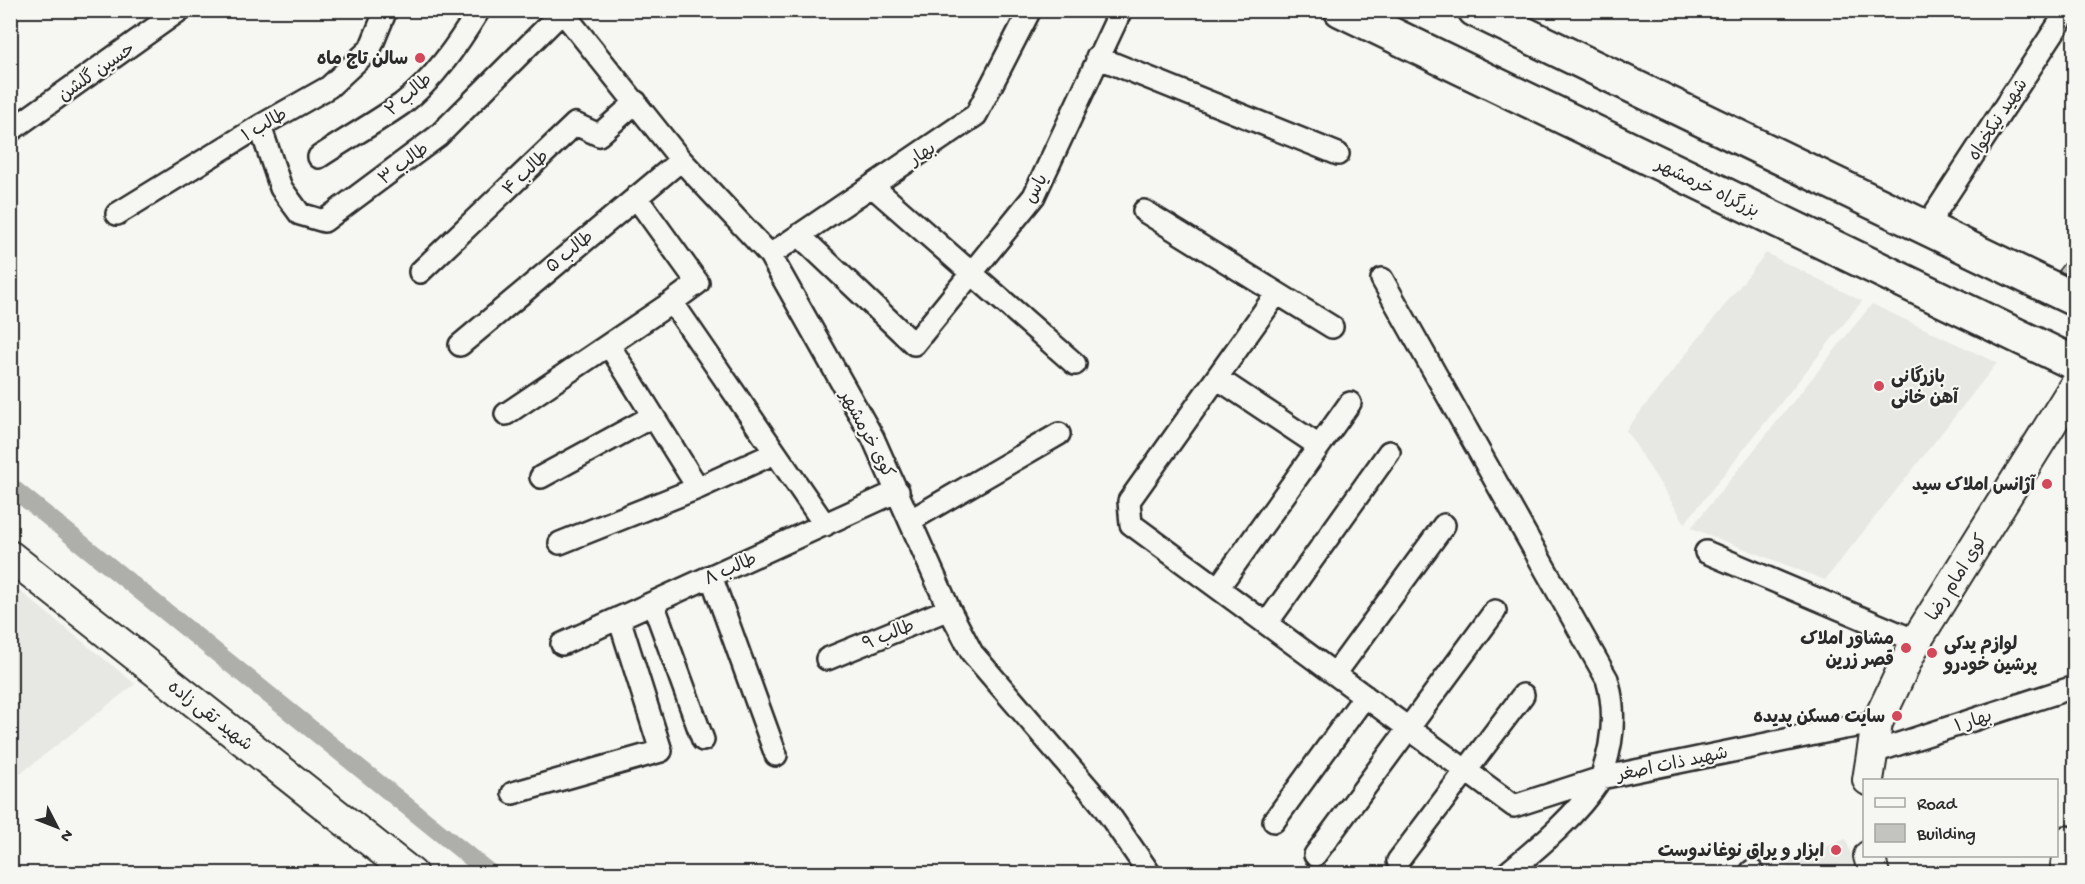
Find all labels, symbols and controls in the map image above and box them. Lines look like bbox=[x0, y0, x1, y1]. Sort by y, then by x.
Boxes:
street label: حسین گلشن bbox=[54, 37, 140, 107]
place label: سالن تاج ماه bbox=[317, 50, 408, 71]
marker: سالن تاج ماه bbox=[413, 51, 427, 65]
street label: طالب ۲ bbox=[382, 70, 437, 122]
street label: شهید نیکخواه bbox=[1965, 75, 2033, 165]
street label: طالب ۱ bbox=[239, 105, 292, 148]
street label: طالب ۳ bbox=[375, 139, 434, 191]
street label: بهار bbox=[904, 139, 941, 172]
street label: طالب ۴ bbox=[499, 147, 554, 201]
street label: بزرگراه خرمشهر bbox=[1650, 152, 1763, 223]
street label: یاس bbox=[1021, 171, 1054, 208]
street label: طالب ۵ bbox=[543, 227, 599, 278]
place label: بازرگانی آهن خانی bbox=[1891, 365, 1959, 410]
marker: بازرگانی آهن خانی bbox=[1872, 379, 1886, 393]
street label: کوی خرمشهر bbox=[833, 386, 898, 483]
place label: آژانس املاک سید bbox=[1912, 474, 2036, 497]
marker: آژانس املاک سید bbox=[2040, 477, 2054, 491]
street label: کوی امام رضا bbox=[1923, 531, 1994, 626]
street label: طالب ۸ bbox=[702, 549, 761, 591]
street label: طالب ۹ bbox=[860, 616, 918, 656]
place label: مشاور املاک قصر زرین bbox=[1800, 630, 1894, 672]
place label: لوازم یدکی پرشین خودرو bbox=[1942, 635, 2038, 677]
marker: مشاور املاک قصر زرین bbox=[1899, 641, 1913, 655]
marker: لوازم یدکی پرشین خودرو bbox=[1925, 646, 1939, 660]
street label: شهید تقی زاده bbox=[163, 677, 256, 757]
street label: بهار ۱ bbox=[1952, 706, 1995, 738]
place label: سایت مسکن پدیده bbox=[1753, 708, 1885, 729]
marker: سایت مسکن پدیده bbox=[1890, 709, 1904, 723]
street label: شهید ذات اصغر bbox=[1613, 743, 1730, 788]
legend bbox=[1863, 779, 2058, 857]
text: Road bbox=[1917, 795, 1958, 816]
north arrow bbox=[27, 797, 87, 857]
text: N bbox=[55, 824, 76, 845]
text: Building bbox=[1916, 825, 1976, 846]
place label: ابزار و یراق نوغاندوست bbox=[1658, 842, 1824, 863]
marker: ابزار و یراق نوغاندوست bbox=[1829, 843, 1843, 857]

